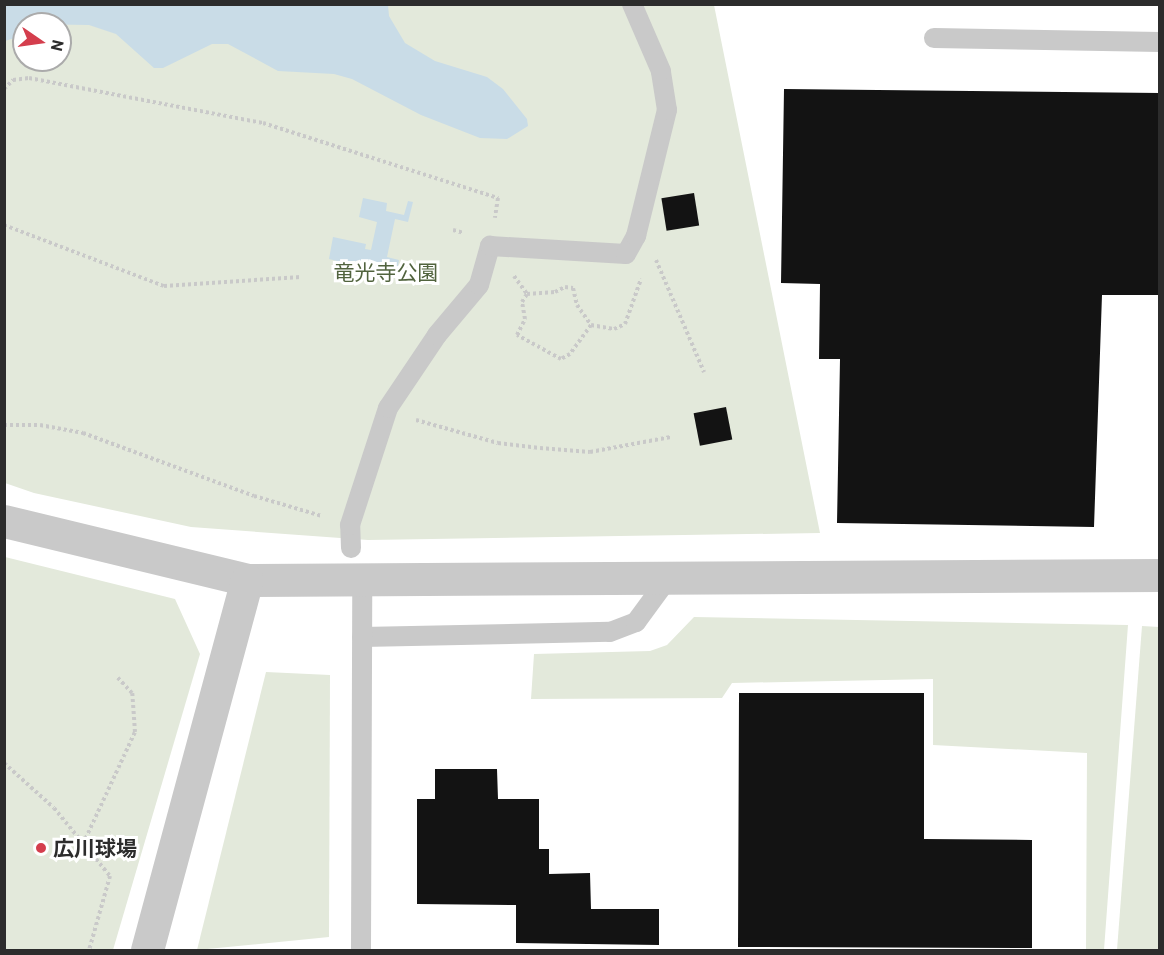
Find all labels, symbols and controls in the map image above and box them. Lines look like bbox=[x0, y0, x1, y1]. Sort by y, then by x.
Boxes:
north arrow bbox=[12, 12, 72, 72]
text: N bbox=[48, 38, 69, 53]
park label: 竜光寺公園 bbox=[334, 259, 438, 285]
place label: 広川球場 bbox=[53, 835, 137, 861]
marker: 広川球場 bbox=[34, 841, 48, 855]

